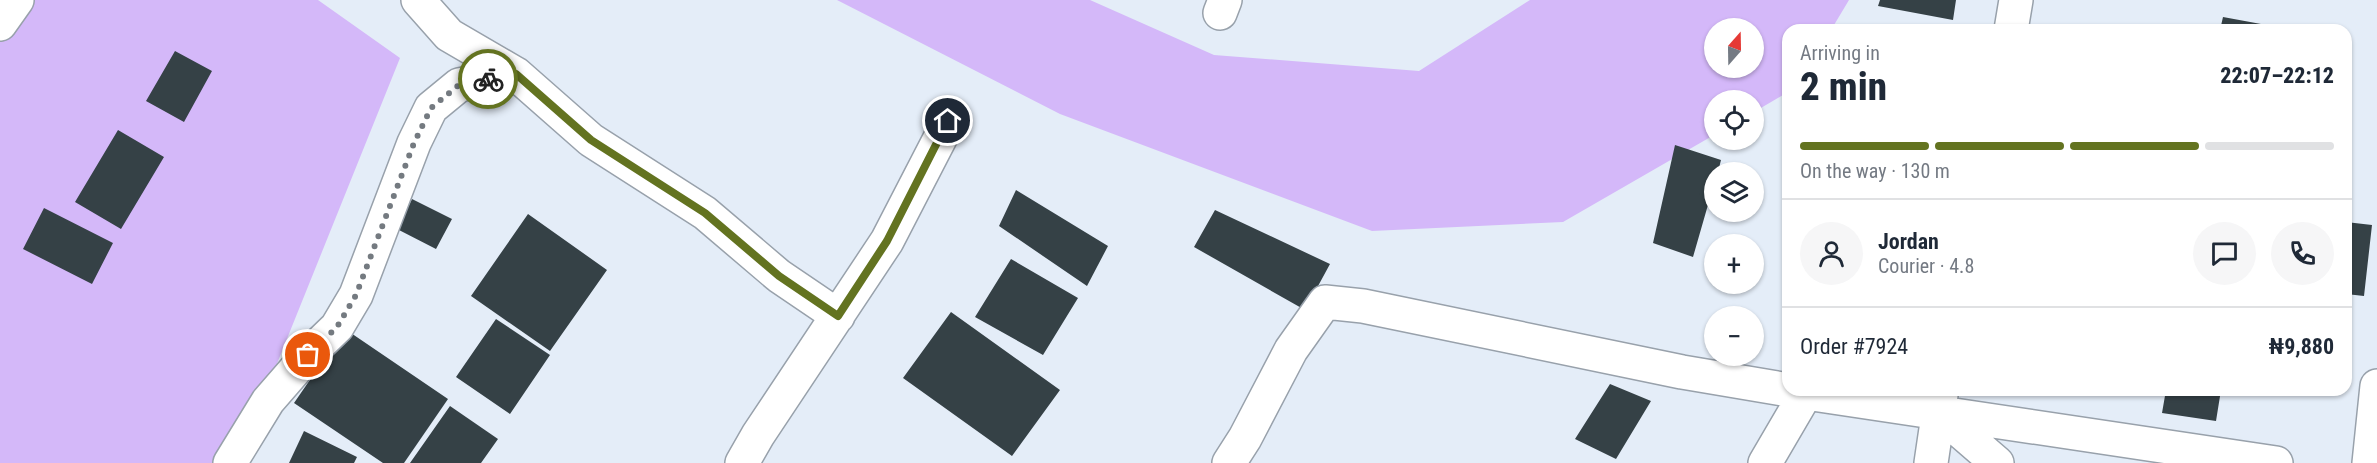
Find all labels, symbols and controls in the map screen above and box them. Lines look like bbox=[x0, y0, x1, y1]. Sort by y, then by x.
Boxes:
north arrow bbox=[1704, 18, 1764, 78]
map controls bbox=[1704, 18, 1764, 366]
text: Arriving in bbox=[1800, 41, 1880, 65]
courier bbox=[458, 49, 518, 109]
icon: bike bbox=[472, 63, 505, 96]
text: 22:07–22:12 bbox=[2220, 63, 2334, 88]
text: 2 min bbox=[1800, 64, 1887, 110]
button: locate bbox=[1704, 90, 1764, 150]
pin bbox=[922, 95, 973, 146]
icon: home bbox=[931, 104, 964, 137]
text: On the way · 130 m bbox=[1800, 159, 1950, 183]
button: layers bbox=[1704, 162, 1764, 222]
button: person bbox=[1800, 222, 1863, 285]
button: chat bbox=[2193, 222, 2256, 285]
button: phone bbox=[2271, 222, 2334, 285]
text: Jordan bbox=[1878, 229, 1939, 254]
button: + bbox=[1704, 234, 1764, 294]
text: Courier · 4.8 bbox=[1878, 254, 1974, 278]
button: − bbox=[1704, 306, 1764, 366]
pin bbox=[282, 329, 333, 380]
text: Order #7924 bbox=[1800, 334, 1908, 359]
text: ₦9,880 bbox=[2268, 334, 2334, 359]
icon: bag bbox=[291, 338, 324, 371]

